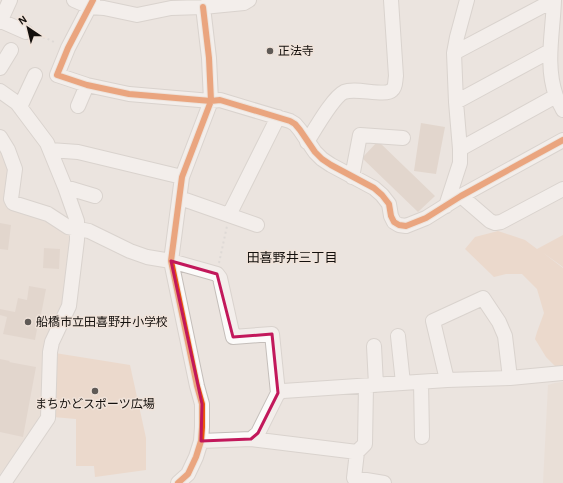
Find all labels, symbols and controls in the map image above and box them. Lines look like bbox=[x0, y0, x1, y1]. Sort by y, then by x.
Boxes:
north arrow bbox=[8, 8, 48, 48]
text: N bbox=[16, 14, 29, 27]
place label: 正法寺 bbox=[278, 45, 314, 57]
marker: 正法寺 bbox=[265, 46, 275, 56]
district label: 田喜野井三丁目 bbox=[246, 251, 338, 265]
place label: 船橋市立田喜野井小学校 bbox=[36, 315, 168, 328]
marker: 船橋市立田喜野井小学校 bbox=[23, 317, 33, 327]
marker: まちかどスポーツ広場 bbox=[90, 386, 100, 396]
place label: まちかどスポーツ広場 bbox=[35, 397, 155, 410]

